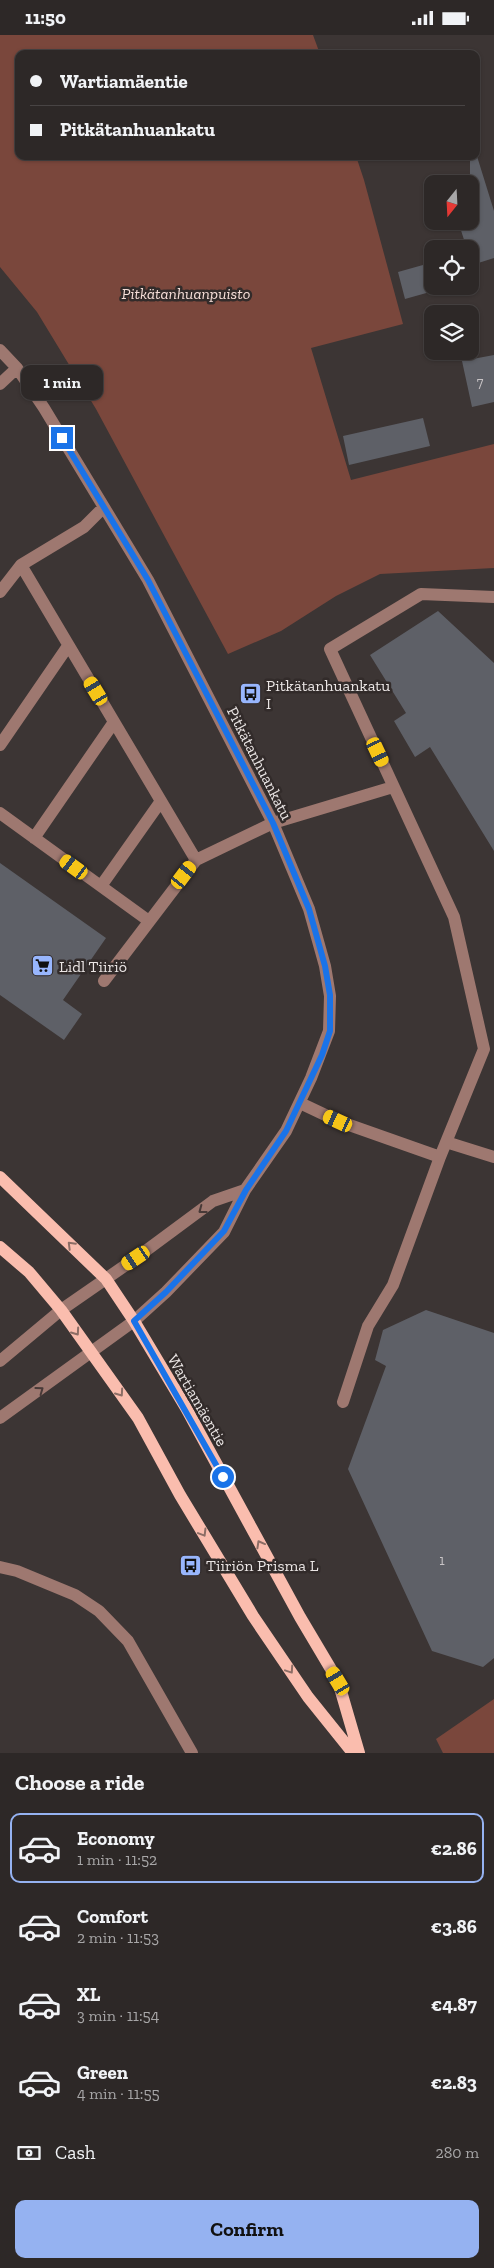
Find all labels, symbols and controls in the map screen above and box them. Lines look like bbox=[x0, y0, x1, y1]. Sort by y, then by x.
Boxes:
text: 11:50 bbox=[25, 6, 66, 29]
text: Wartiamäentie bbox=[60, 70, 188, 93]
text: Pitkätanhuankatu bbox=[60, 118, 215, 141]
north arrow bbox=[424, 175, 479, 230]
map controls bbox=[424, 175, 479, 360]
button: locate bbox=[424, 240, 479, 295]
park label: Pitkätanhuanpuisto bbox=[122, 284, 250, 303]
button: layers bbox=[424, 305, 479, 360]
callout: 1 min bbox=[21, 365, 103, 401]
text: 1 min bbox=[43, 373, 81, 392]
house number: 7 bbox=[477, 374, 484, 391]
route end bbox=[51, 427, 73, 449]
car bbox=[81, 674, 110, 708]
place label: Pitkätanhuankatu I bbox=[266, 676, 390, 713]
bus stop icon: Pitkätanhuankatu I bbox=[238, 682, 262, 706]
street label: Pitkätanhuankatu bbox=[223, 704, 296, 823]
car bbox=[364, 735, 391, 769]
car bbox=[57, 852, 90, 882]
car bbox=[168, 859, 199, 891]
supermarket icon: Lidl Tiiriö bbox=[31, 954, 55, 978]
place label: Lidl Tiiriö bbox=[59, 957, 127, 976]
car bbox=[321, 1108, 354, 1134]
one-way arrow bbox=[198, 1204, 208, 1213]
one-way arrow bbox=[68, 1242, 77, 1251]
car bbox=[119, 1243, 152, 1273]
one-way arrow bbox=[71, 1326, 79, 1335]
street label: Wartiamäentie bbox=[164, 1351, 232, 1450]
one-way arrow bbox=[34, 1387, 44, 1396]
one-way arrow bbox=[114, 1387, 123, 1397]
route start bbox=[212, 1466, 234, 1488]
one-way arrow bbox=[196, 1527, 206, 1536]
one-way arrow bbox=[256, 1540, 266, 1549]
house number: 1 bbox=[439, 1552, 445, 1569]
bus stop icon: Tiiriön Prisma L bbox=[178, 1553, 202, 1577]
place label: Tiiriön Prisma L bbox=[206, 1556, 319, 1575]
one-way arrow bbox=[284, 1664, 293, 1674]
car bbox=[323, 1664, 352, 1698]
text: Choose a ride bbox=[15, 1769, 145, 1796]
icon: car bbox=[17, 1826, 62, 1871]
text: Economy bbox=[77, 1827, 155, 1850]
text: €2.86 bbox=[431, 1837, 477, 1860]
text: 1 min · 11:52 bbox=[77, 1850, 157, 1869]
icon: car bbox=[17, 1904, 62, 1949]
text: Comfort bbox=[77, 1905, 148, 1928]
text: €3.86 bbox=[431, 1915, 477, 1938]
text: 2 min · 11:53 bbox=[77, 1928, 159, 1947]
icon: car bbox=[17, 1982, 62, 2027]
text: XL bbox=[77, 1983, 100, 2006]
text: €4.87 bbox=[431, 1993, 477, 2016]
text: 3 min · 11:54 bbox=[77, 2006, 159, 2025]
icon: car bbox=[17, 2060, 62, 2105]
text: Green bbox=[77, 2061, 128, 2084]
text: €2.83 bbox=[431, 2071, 477, 2094]
text: 4 min · 11:55 bbox=[77, 2084, 160, 2103]
icon: cash bbox=[15, 2139, 43, 2167]
text: Cash bbox=[55, 2141, 95, 2164]
text: 280 m bbox=[435, 2143, 479, 2162]
button: Confirm bbox=[15, 2200, 479, 2258]

